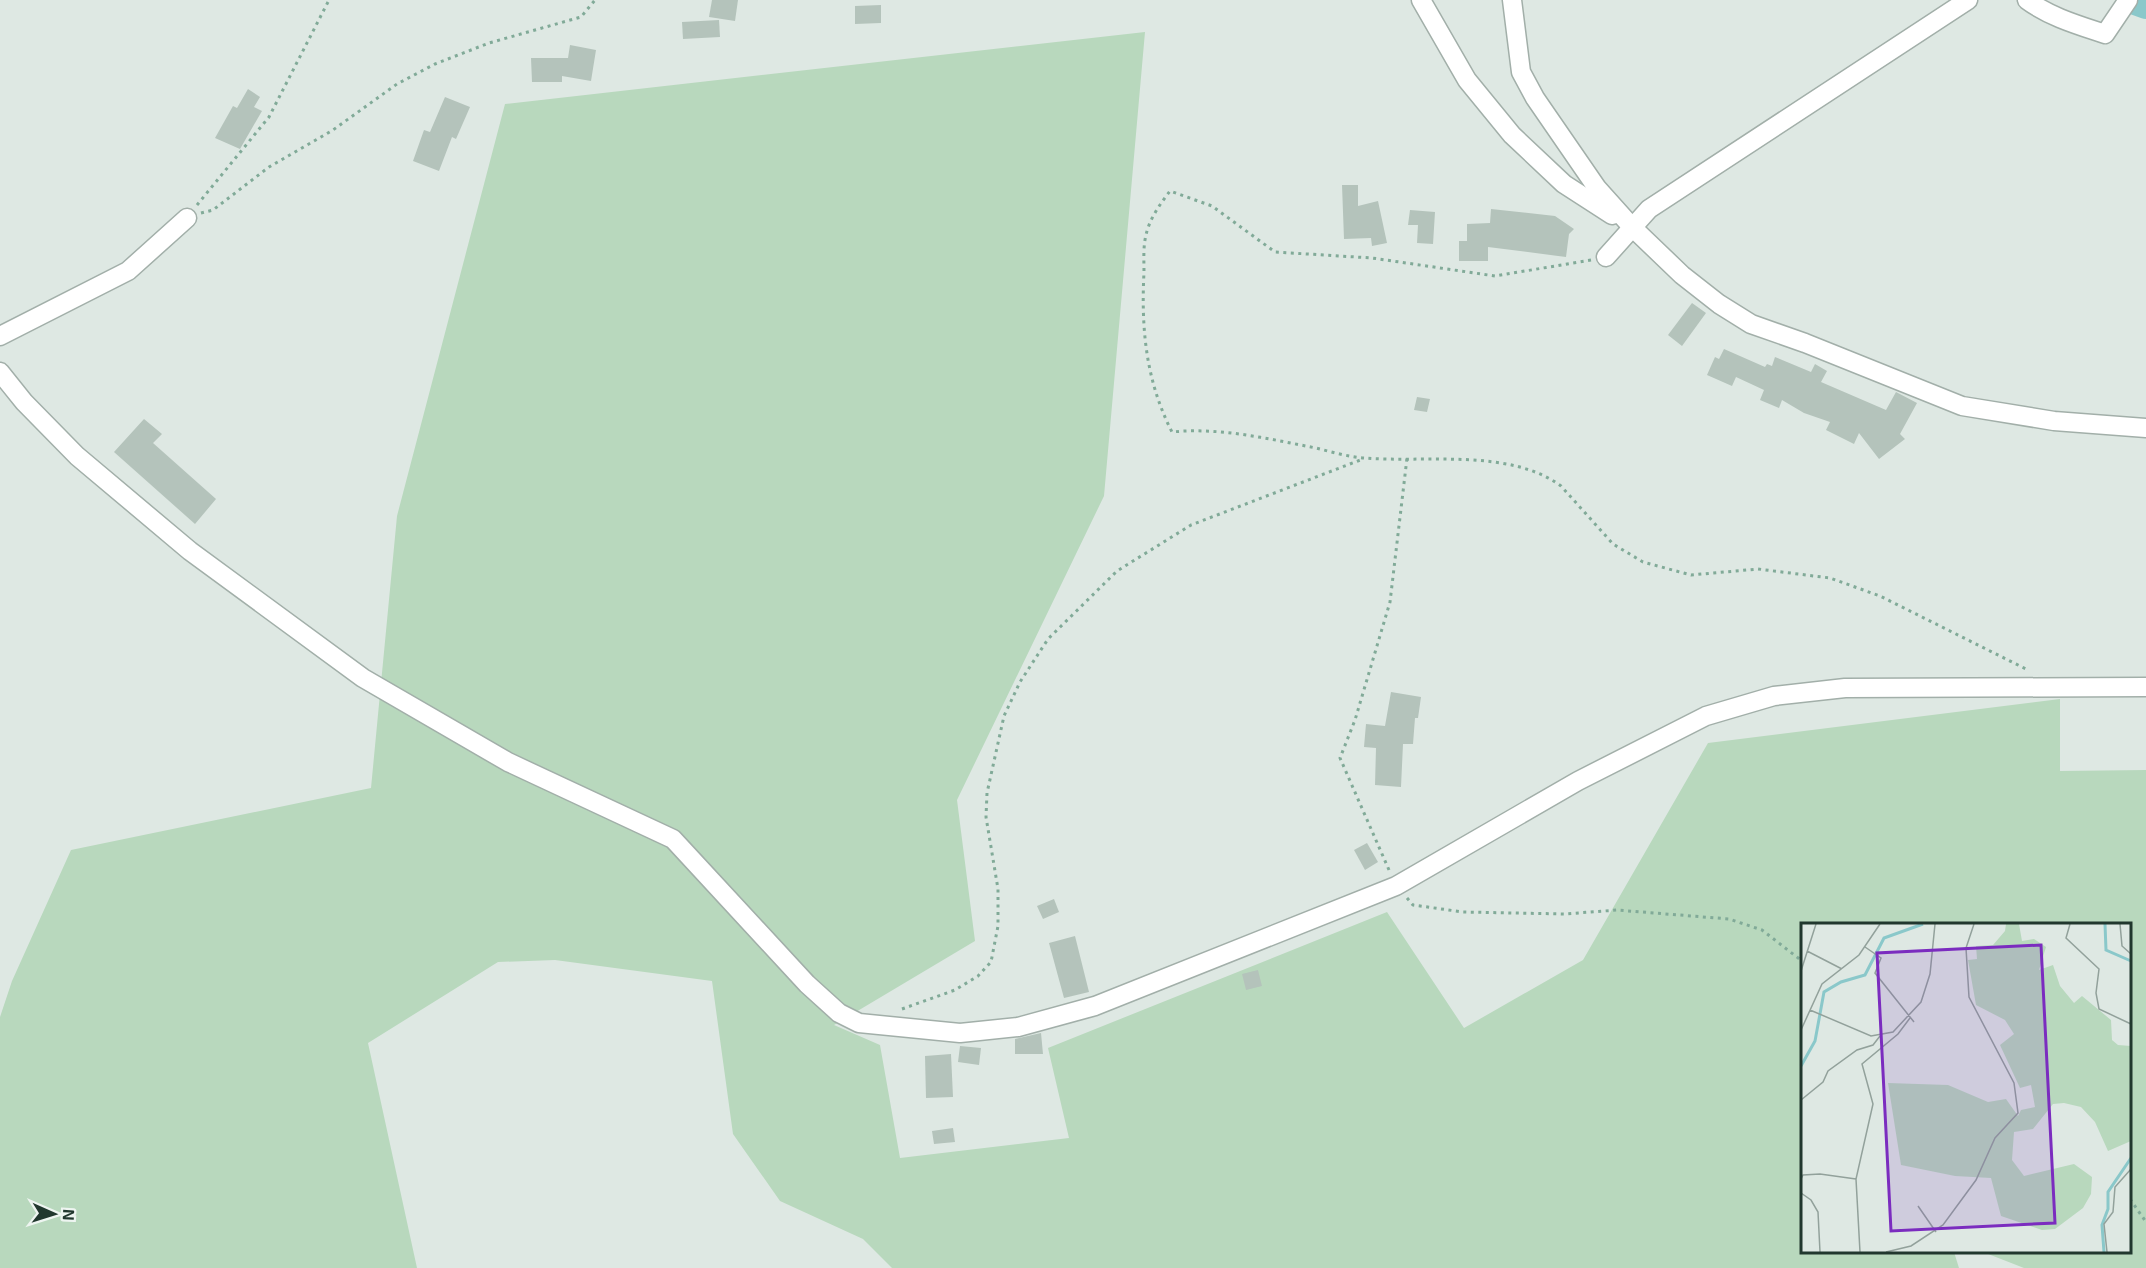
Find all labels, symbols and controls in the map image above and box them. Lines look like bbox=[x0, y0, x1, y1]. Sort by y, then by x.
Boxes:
inset map bbox=[1801, 923, 2131, 1253]
north arrow bbox=[24, 1184, 84, 1244]
text: N bbox=[60, 1209, 79, 1221]

